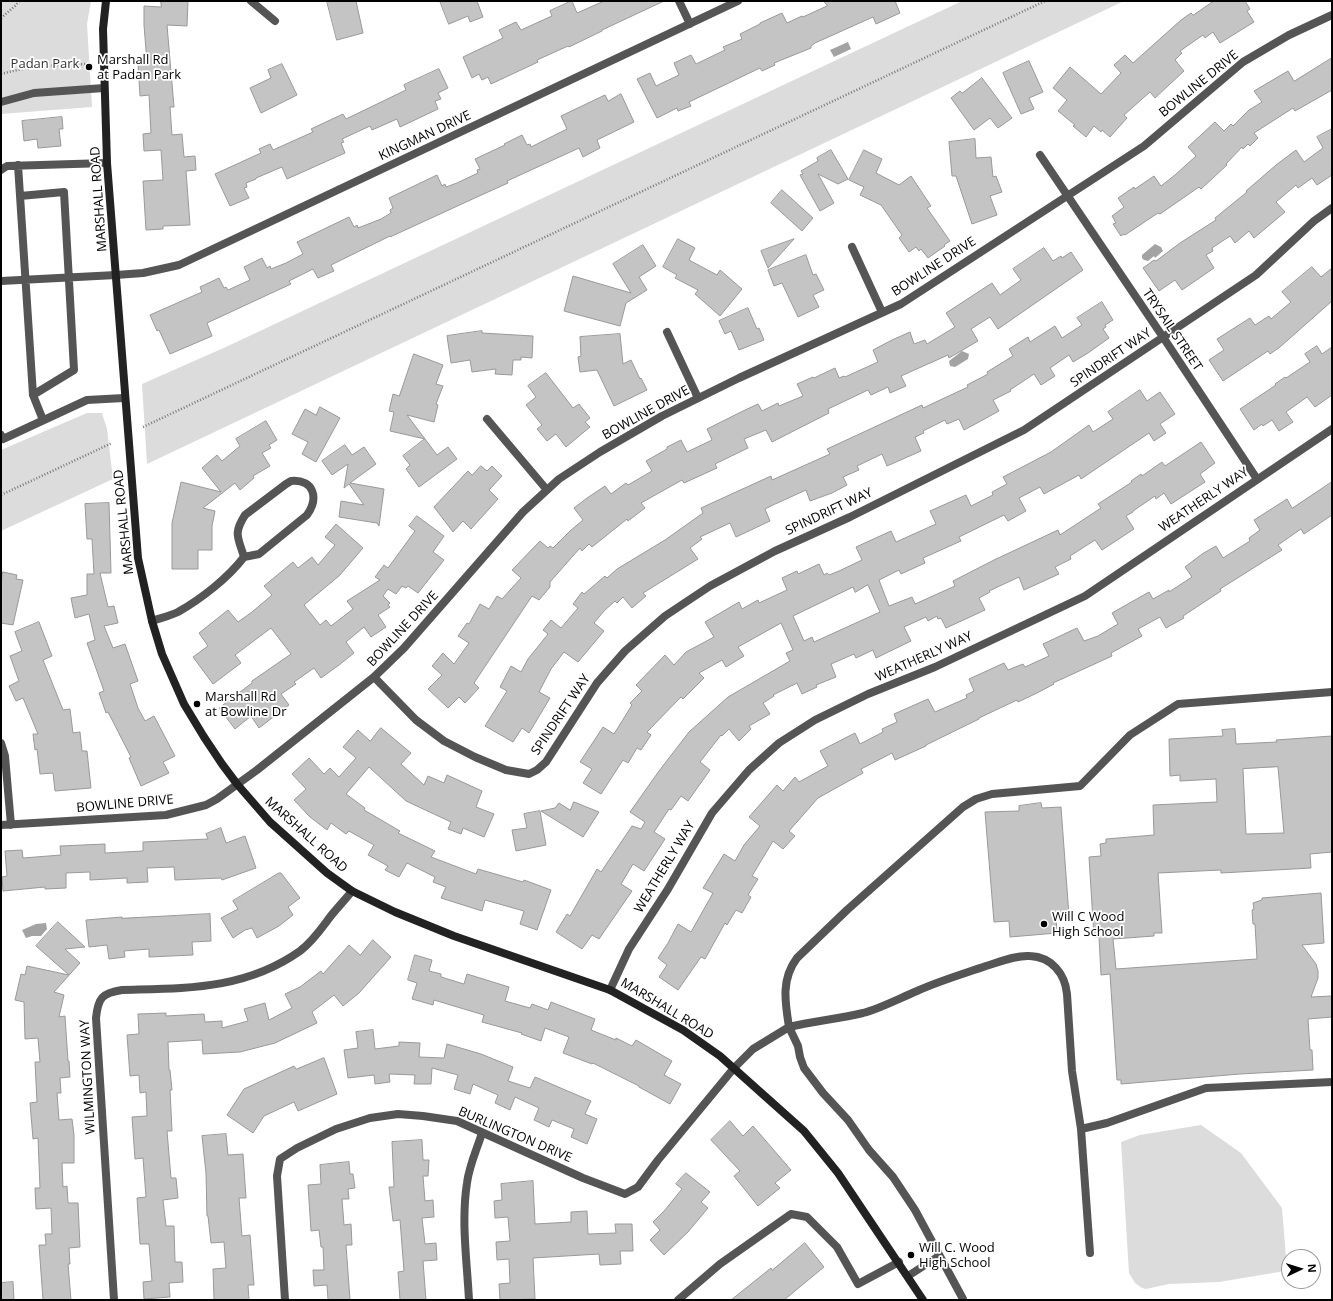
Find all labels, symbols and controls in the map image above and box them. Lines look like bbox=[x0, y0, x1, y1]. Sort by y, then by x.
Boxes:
street label: BOWLINE DRIVE bbox=[1156, 47, 1242, 121]
place label: Marshall Rd at Padan Park bbox=[97, 52, 181, 83]
park label: Padan Park bbox=[11, 56, 79, 72]
marker: Marshall Rd at Padan Park bbox=[84, 62, 94, 72]
street label: KINGMAN DRIVE bbox=[376, 108, 474, 164]
street label: MARSHALL ROAD bbox=[88, 146, 110, 252]
street label: BOWLINE DRIVE bbox=[889, 234, 979, 300]
street label: TRYSAIL STREET bbox=[1139, 286, 1205, 374]
street label: SPINDRIFT WAY bbox=[1068, 325, 1154, 391]
street label: BOWLINE DRIVE bbox=[600, 383, 692, 443]
street label: WEATHERLY WAY bbox=[1156, 464, 1252, 536]
street label: MARSHALL ROAD bbox=[111, 469, 137, 575]
street label: SPINDRIFT WAY bbox=[783, 485, 875, 539]
street label: BOWLINE DRIVE bbox=[364, 588, 442, 670]
street label: WEATHERLY WAY bbox=[873, 629, 975, 685]
street label: SPINDRIFT WAY bbox=[528, 672, 594, 758]
place label: Marshall Rd at Bowline Dr bbox=[205, 689, 286, 720]
marker: Marshall Rd at Bowline Dr bbox=[192, 699, 202, 709]
street label: BOWLINE DRIVE bbox=[76, 792, 174, 816]
street label: MARSHALL ROAD bbox=[262, 794, 350, 876]
street label: WEATHERLY WAY bbox=[631, 818, 699, 916]
place label: Will C Wood High School bbox=[1052, 909, 1124, 940]
marker: Will C Wood High School bbox=[1039, 919, 1049, 929]
street label: MARSHALL ROAD bbox=[618, 975, 716, 1043]
street label: WILMINGTON WAY bbox=[77, 1019, 99, 1135]
street label: BURLINGTON DRIVE bbox=[456, 1104, 574, 1166]
place label: Will C. Wood High School bbox=[919, 1240, 995, 1271]
north arrow bbox=[1281, 1249, 1321, 1289]
marker: Will C. Wood High School bbox=[906, 1250, 916, 1260]
text: N bbox=[1305, 1263, 1320, 1273]

